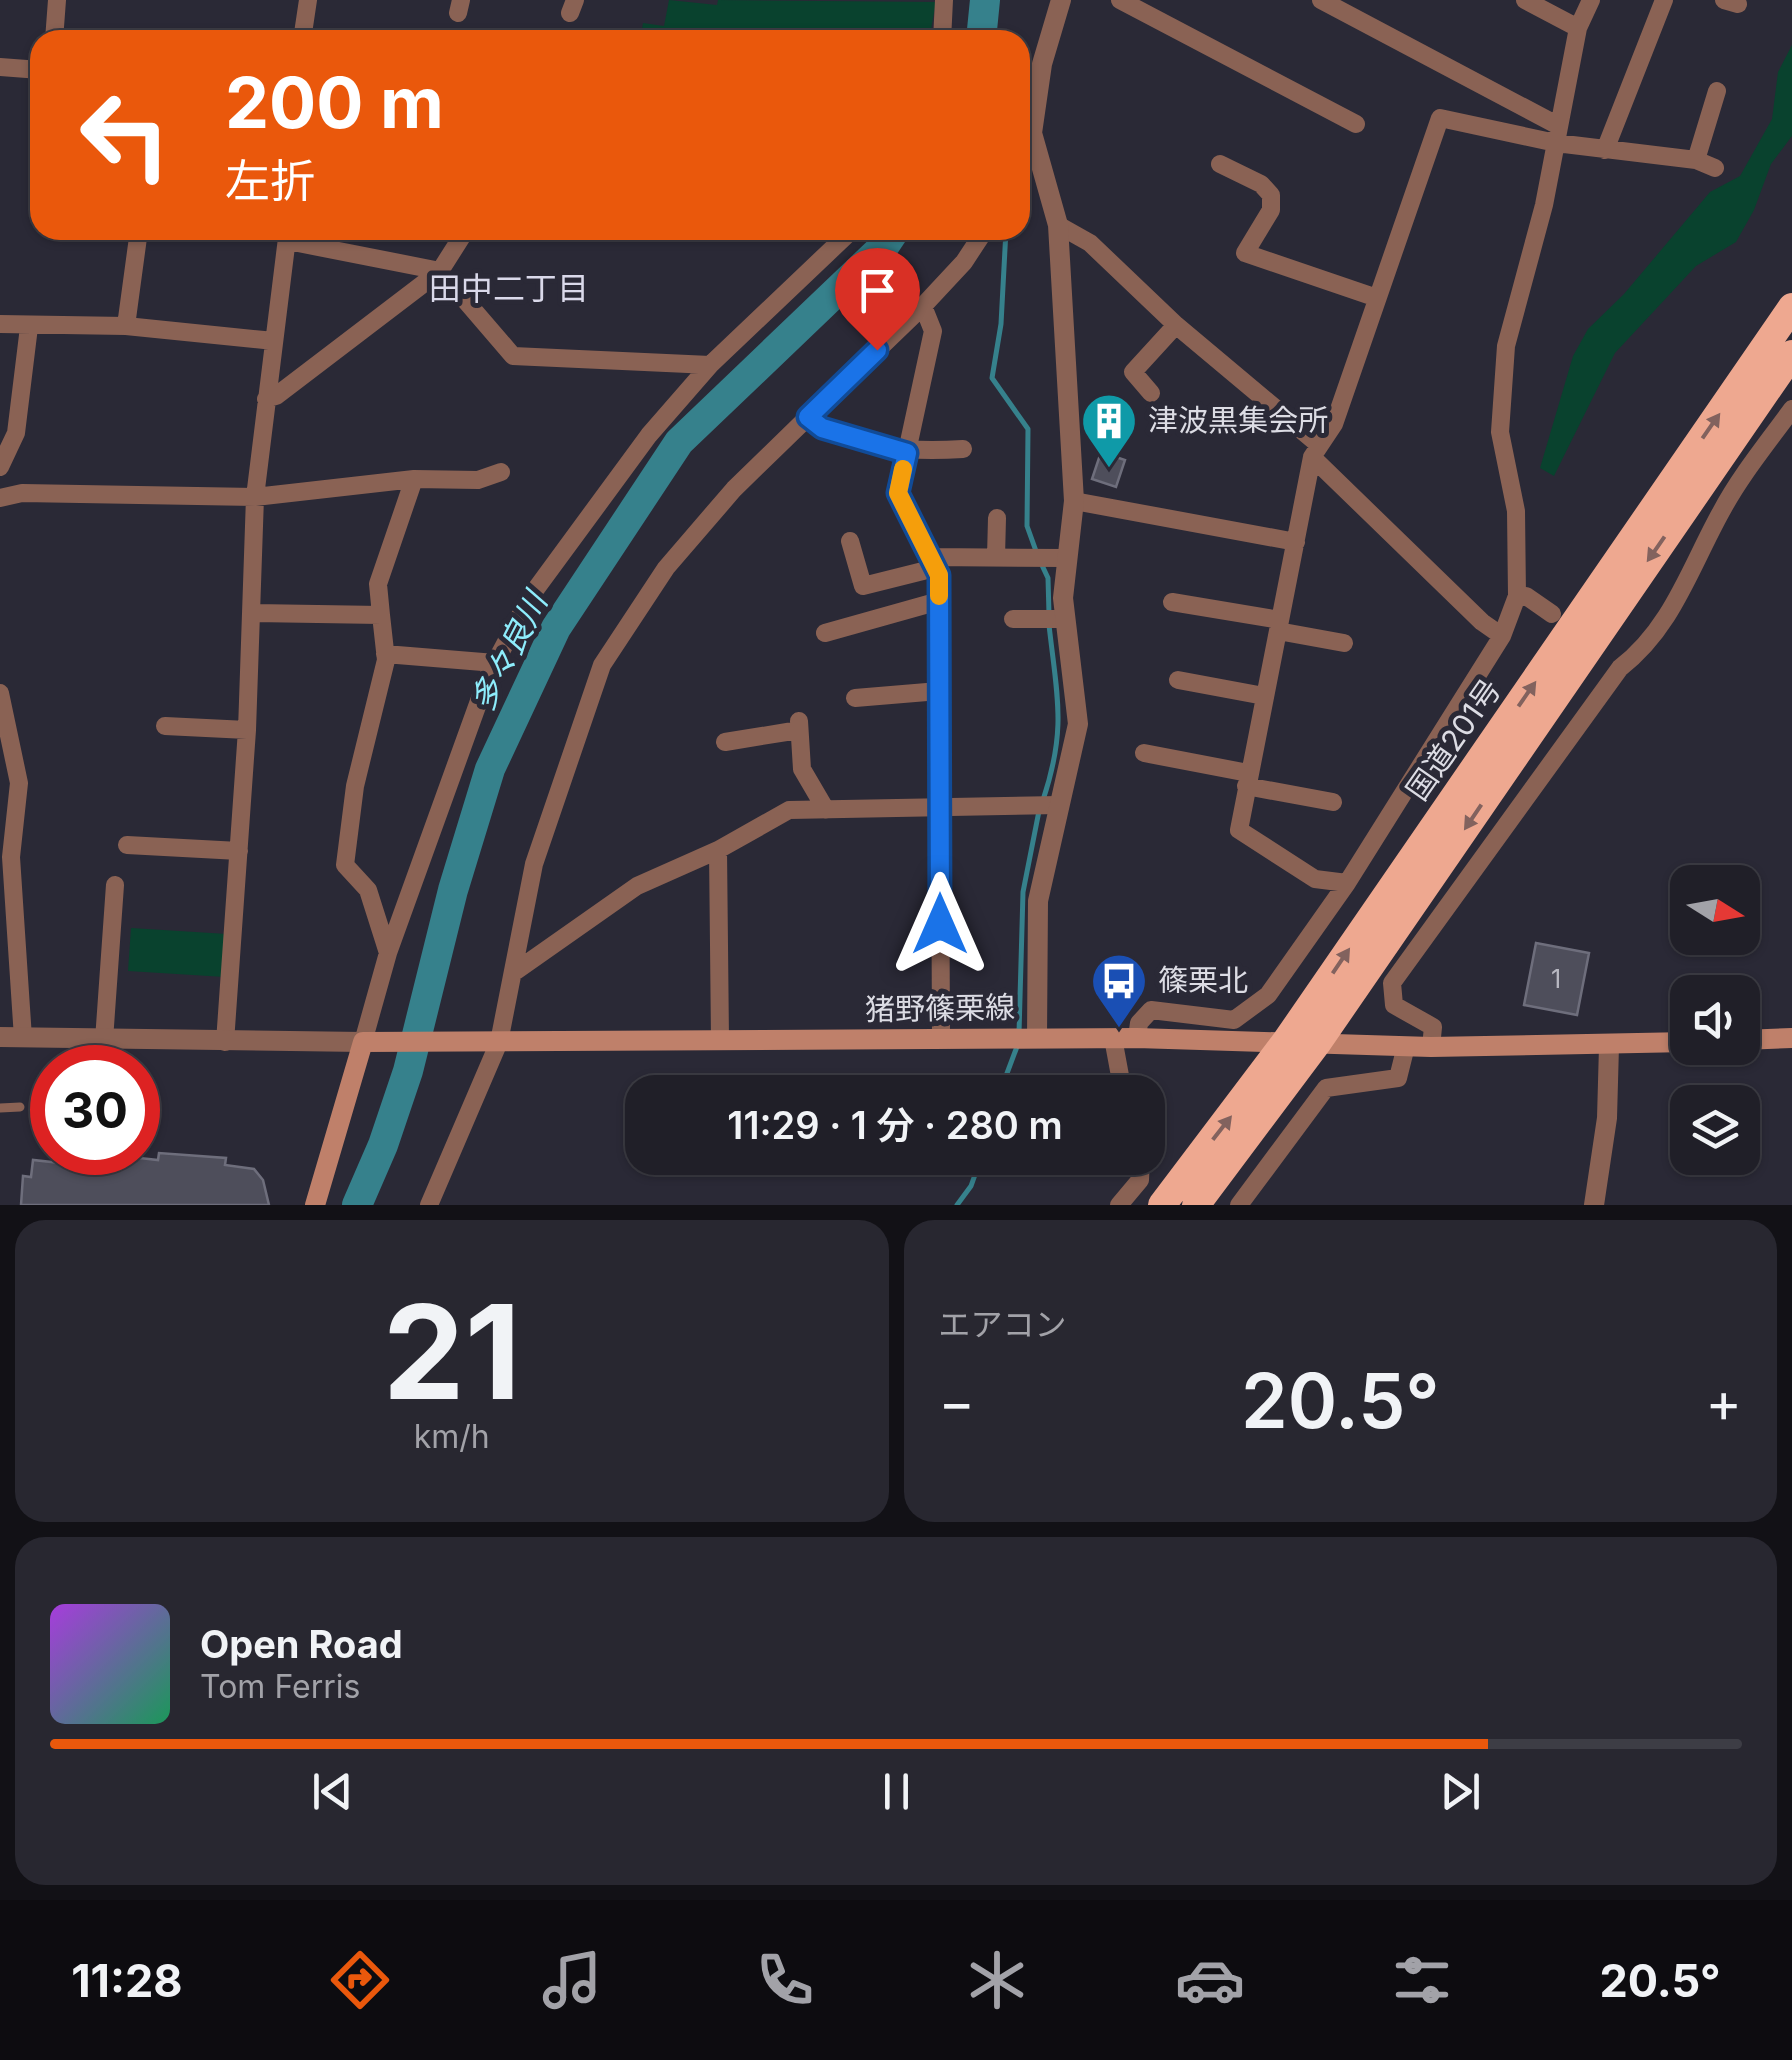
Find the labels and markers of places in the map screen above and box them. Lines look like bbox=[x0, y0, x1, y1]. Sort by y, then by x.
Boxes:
pin bbox=[835, 248, 920, 351]
building icon: 津波黒集会所 bbox=[1079, 391, 1139, 470]
place label: 津波黒集会所 bbox=[1148, 402, 1328, 438]
bus stop icon: 篠栗北 bbox=[1089, 951, 1149, 1030]
place label: 篠栗北 bbox=[1158, 962, 1248, 998]

